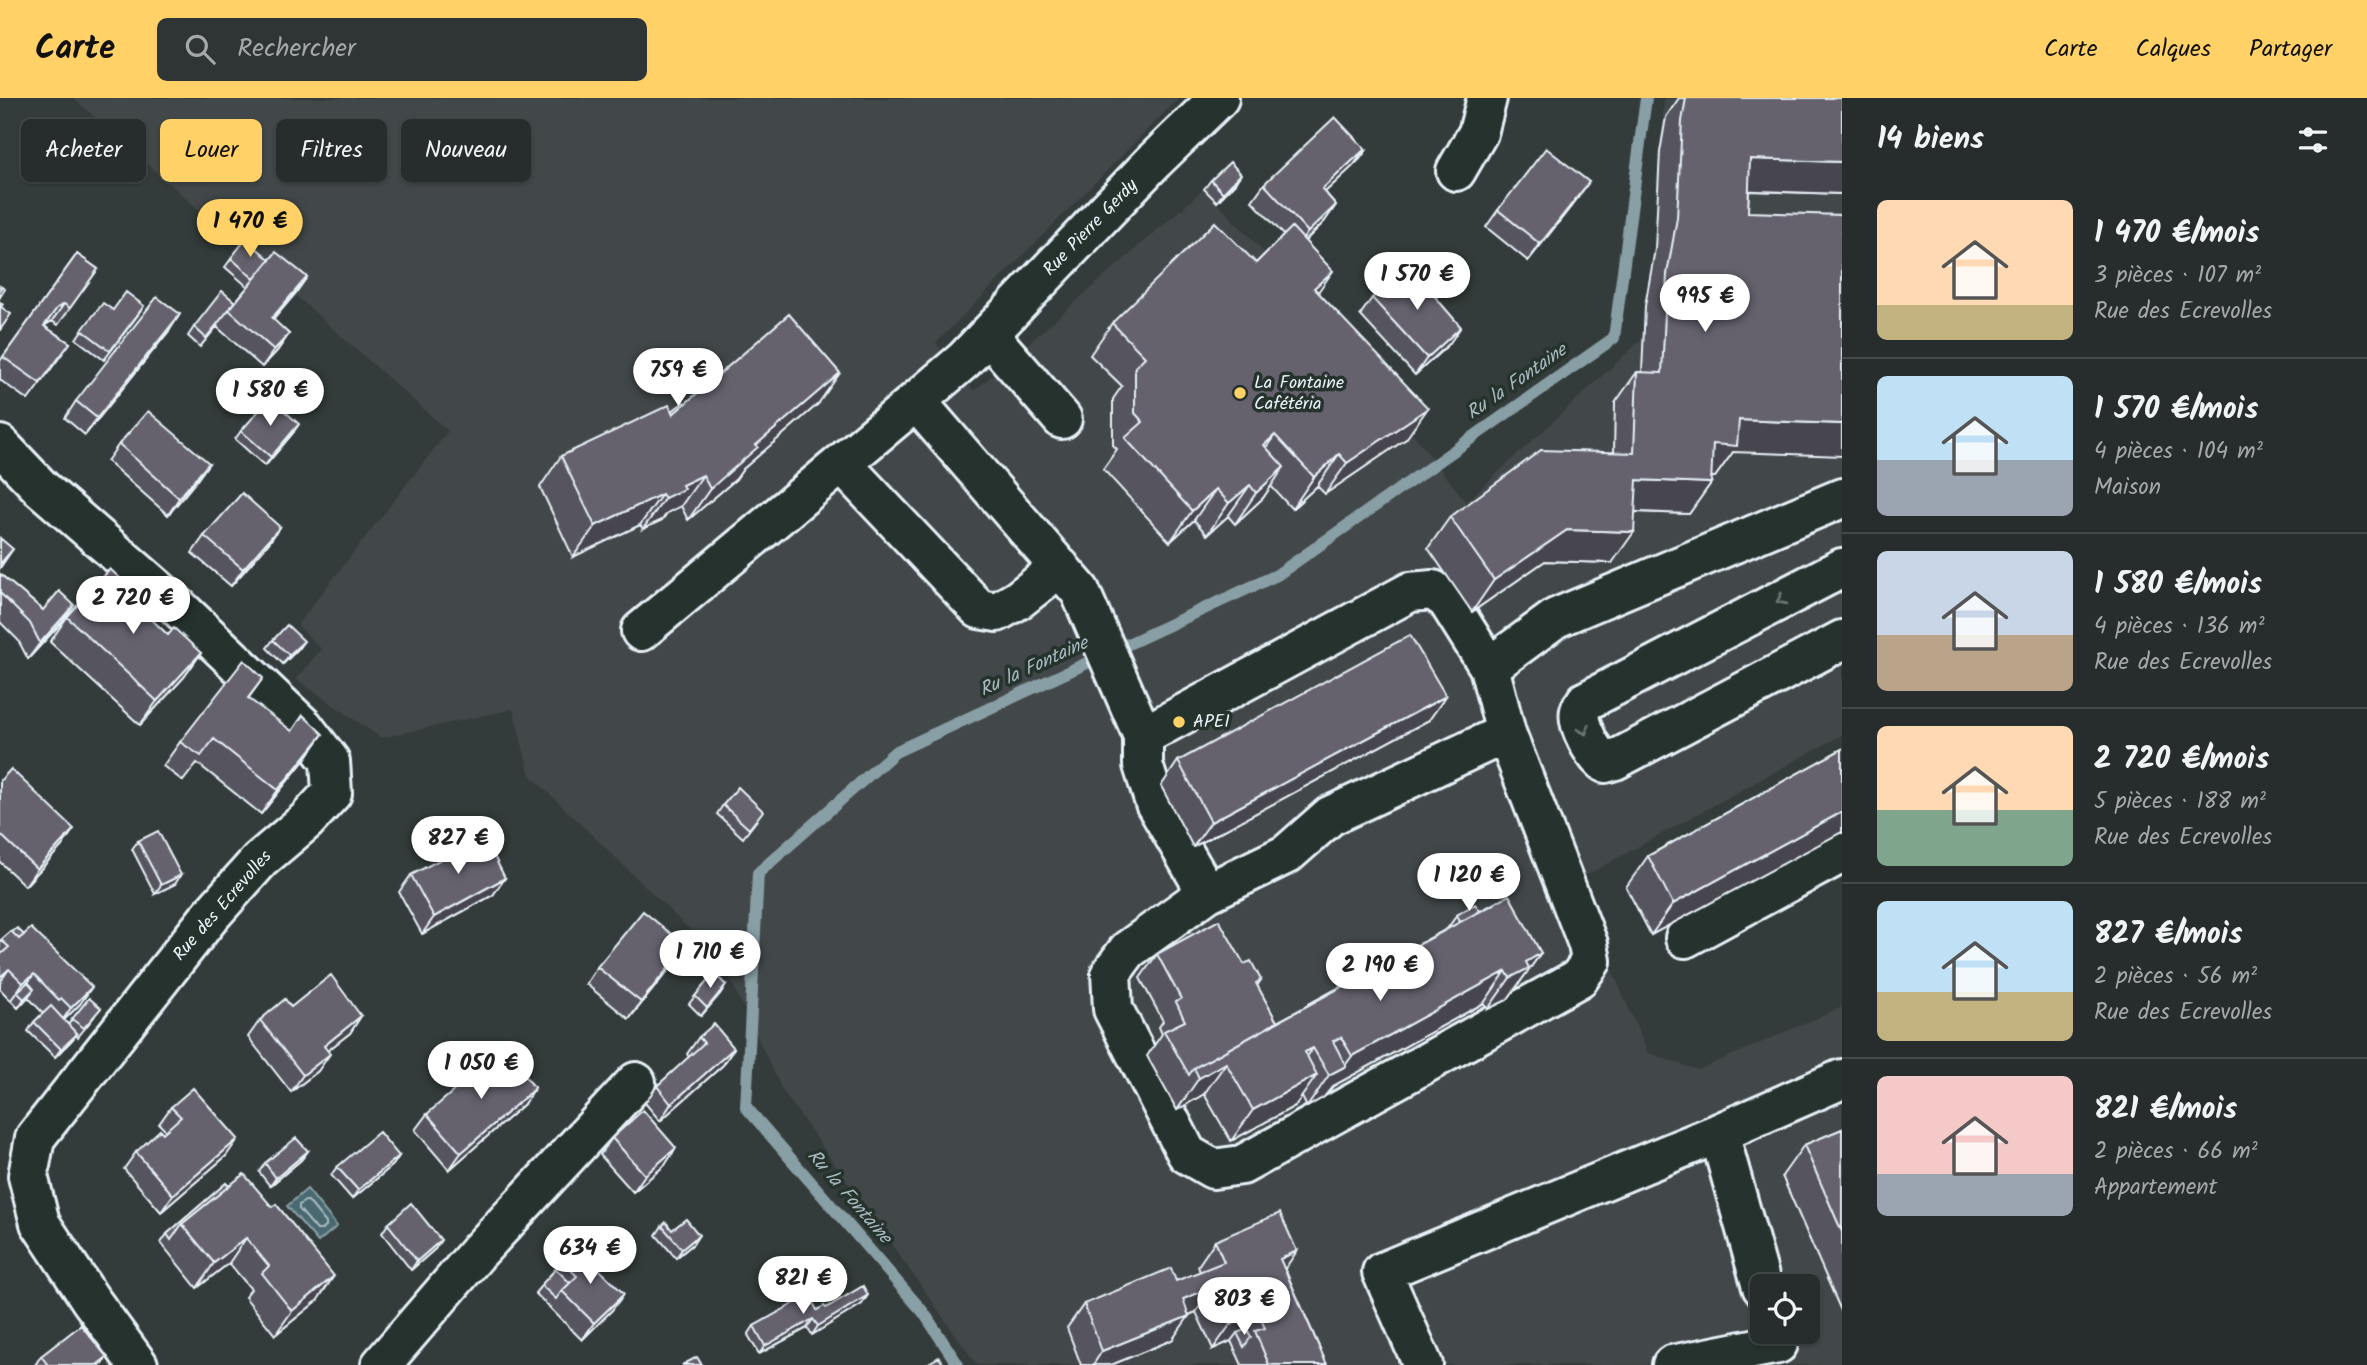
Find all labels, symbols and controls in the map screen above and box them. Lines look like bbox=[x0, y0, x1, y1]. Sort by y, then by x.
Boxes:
search box bbox=[157, 18, 647, 81]
text: Carte bbox=[35, 23, 115, 76]
text: Rechercher bbox=[237, 28, 356, 70]
icon: search bbox=[181, 30, 219, 68]
text: Carte bbox=[2044, 30, 2098, 69]
text: Calques bbox=[2136, 30, 2211, 69]
text: Partager bbox=[2249, 30, 2332, 69]
text: 14 biens bbox=[1877, 116, 1984, 164]
chip: Acheter bbox=[21, 119, 146, 182]
chip: Louer bbox=[160, 119, 262, 182]
chip: Filtres bbox=[276, 119, 387, 182]
chip: Nouveau bbox=[401, 119, 531, 182]
icon: filters bbox=[2294, 121, 2332, 159]
street label: Rue Pierre Gerdy bbox=[1037, 172, 1146, 284]
pin: 1 470 € bbox=[185, 200, 315, 259]
text: 1 470 € bbox=[213, 204, 287, 240]
text: 1 470 €/mois bbox=[2094, 210, 2260, 258]
icon: home bbox=[1933, 228, 2017, 312]
pin: 1 570 € bbox=[1352, 252, 1482, 312]
text: 1 570 € bbox=[1380, 257, 1454, 293]
text: 3 pièces · 107 m² bbox=[2094, 258, 2261, 294]
pin: 995 € bbox=[1656, 274, 1754, 334]
text: 995 € bbox=[1676, 279, 1734, 315]
text: Rue des Ecrevolles bbox=[2094, 294, 2272, 330]
water label: Ru la Fontaine bbox=[1460, 335, 1576, 428]
pin: 759 € bbox=[629, 348, 727, 408]
text: 759 € bbox=[649, 353, 707, 389]
pin: 1 580 € bbox=[205, 368, 335, 428]
place label: La Fontaine Cafétéria bbox=[1254, 369, 1344, 419]
text: 1 580 € bbox=[232, 373, 308, 409]
marker: La Fontaine Cafétéria bbox=[1232, 385, 1248, 401]
text: 1 570 €/mois bbox=[2094, 386, 2258, 434]
icon: home bbox=[1933, 404, 2017, 488]
text: 4 pièces · 104 m² bbox=[2094, 434, 2263, 470]
text: Maison bbox=[2094, 470, 2161, 506]
text: 1 580 €/mois bbox=[2094, 561, 2262, 609]
pin: 2 720 € bbox=[68, 576, 198, 636]
icon: home bbox=[1933, 579, 2017, 663]
text: 2 720 € bbox=[92, 581, 174, 617]
one-way arrow bbox=[1776, 592, 1789, 605]
text: 4 pièces · 136 m² bbox=[2094, 609, 2264, 645]
water label: Ru la Fontaine bbox=[975, 628, 1096, 705]
text: Rue des Ecrevolles bbox=[2094, 645, 2272, 681]
place label: APEI bbox=[1193, 708, 1230, 737]
marker: APEI bbox=[1171, 714, 1187, 730]
one-way arrow bbox=[1576, 723, 1590, 735]
text: 2 720 €/mois bbox=[2094, 736, 2269, 784]
icon: home bbox=[1933, 754, 2017, 838]
text: 5 pièces · 188 m² bbox=[2094, 784, 2266, 820]
pin: 827 € bbox=[409, 816, 507, 876]
text: Rue des Ecrevolles bbox=[2094, 820, 2272, 856]
text: 827 € bbox=[427, 821, 489, 857]
street label: Rue des Ecrevolles bbox=[166, 844, 280, 968]
pin: 1 120 € bbox=[1404, 854, 1534, 913]
text: 1 120 € bbox=[1433, 858, 1505, 894]
text: 827 €/mois bbox=[2094, 911, 2242, 959]
icon: home bbox=[1933, 929, 2017, 1013]
pin: 1 710 € bbox=[645, 930, 775, 990]
text: 1 710 € bbox=[676, 935, 744, 971]
pin: 2 190 € bbox=[1315, 944, 1445, 1003]
text: 2 190 € bbox=[1342, 948, 1418, 984]
text: 2 pièces · 56 m² bbox=[2094, 959, 2257, 995]
text: Rue des Ecrevolles bbox=[2094, 995, 2272, 1031]
pin: 1 050 € bbox=[416, 1042, 546, 1101]
text: 1 050 € bbox=[444, 1046, 518, 1082]
text: 821 €/mois bbox=[2094, 1086, 2237, 1134]
icon: home bbox=[1933, 1104, 2017, 1188]
text: 2 pièces · 66 m² bbox=[2094, 1134, 2258, 1170]
water label: Ru la Fontaine bbox=[799, 1143, 900, 1253]
text: Appartement bbox=[2094, 1170, 2217, 1206]
pin: 634 € bbox=[541, 1226, 639, 1286]
text: 634 € bbox=[559, 1231, 621, 1267]
pin: 821 € bbox=[754, 1256, 852, 1316]
text: 821 € bbox=[774, 1261, 832, 1297]
map controls bbox=[1750, 1274, 1820, 1344]
button: locate bbox=[1750, 1274, 1820, 1344]
pin: 803 € bbox=[1195, 1278, 1293, 1337]
text: 803 € bbox=[1213, 1282, 1275, 1318]

